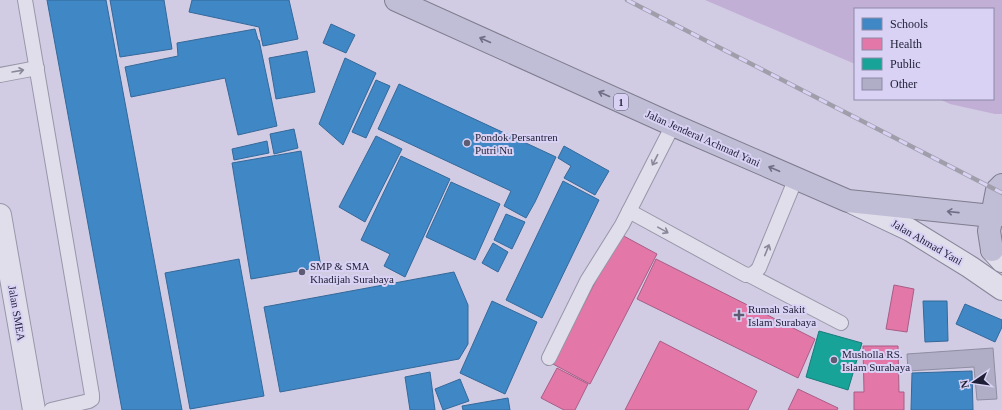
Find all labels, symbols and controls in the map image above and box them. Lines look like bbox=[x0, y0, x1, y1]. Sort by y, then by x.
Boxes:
legend bbox=[854, 8, 994, 100]
text: Schools bbox=[890, 17, 928, 31]
one-way arrow bbox=[479, 36, 491, 44]
text: Health bbox=[890, 37, 922, 51]
text: Public bbox=[890, 57, 921, 71]
one-way arrow bbox=[11, 67, 24, 75]
text: Other bbox=[890, 77, 917, 91]
one-way arrow bbox=[598, 90, 610, 97]
road number: 1 bbox=[614, 94, 628, 110]
street label: Jalan Jenderal Achmad Yani bbox=[644, 107, 762, 169]
place label: Pondok Persantren Putri Nu bbox=[475, 131, 558, 156]
marker: Pondok Persantren Putri Nu bbox=[462, 138, 472, 148]
one-way arrow bbox=[651, 154, 658, 166]
one-way arrow bbox=[768, 164, 780, 172]
one-way arrow bbox=[947, 208, 960, 215]
street label: Jalan Ahmad Yani bbox=[889, 217, 965, 267]
one-way arrow bbox=[657, 227, 669, 234]
one-way arrow bbox=[763, 244, 771, 256]
place label: SMP & SMA Khadijah Surabaya bbox=[310, 260, 394, 285]
marker: SMP & SMA Khadijah Surabaya bbox=[297, 267, 307, 277]
street label: Jalan SMEA bbox=[6, 284, 28, 342]
place label: Rumah Sakit Islam Surabaya bbox=[748, 303, 816, 328]
marker: Rumah Sakit Islam Surabaya bbox=[733, 309, 745, 321]
place label: Musholla RS. Islam Surabaya bbox=[842, 348, 910, 373]
marker: Musholla RS. Islam Surabaya bbox=[829, 355, 839, 365]
north arrow bbox=[954, 362, 994, 402]
text: N bbox=[958, 379, 971, 389]

